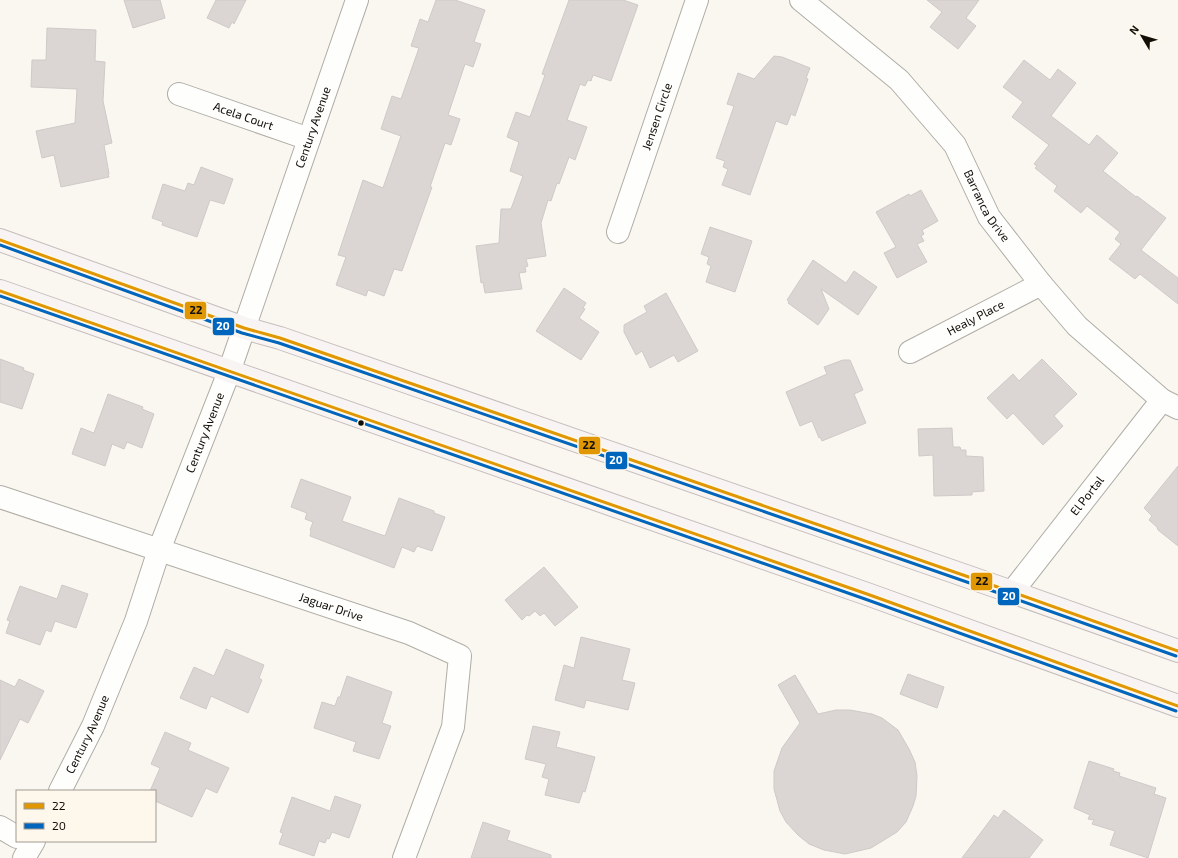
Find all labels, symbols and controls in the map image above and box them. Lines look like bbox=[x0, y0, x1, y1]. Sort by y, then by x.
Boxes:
north arrow bbox=[1122, 16, 1162, 56]
text: N bbox=[1126, 22, 1141, 37]
street label: Jensen Circle bbox=[638, 81, 674, 152]
street label: Century Avenue bbox=[292, 84, 333, 170]
street label: Acela Court bbox=[212, 98, 276, 132]
street label: Barranca Drive bbox=[962, 167, 1013, 244]
street label: Healy Place bbox=[944, 296, 1006, 338]
line badge: 22 bbox=[184, 301, 207, 320]
text: 22 bbox=[190, 303, 202, 316]
line badge: 20 bbox=[212, 317, 235, 336]
text: 20 bbox=[216, 319, 230, 332]
street label: Century Avenue bbox=[182, 390, 226, 475]
unlabelled marker bbox=[356, 418, 366, 428]
line badge: 22 bbox=[578, 436, 601, 455]
text: 22 bbox=[583, 438, 595, 451]
line badge: 20 bbox=[605, 451, 628, 470]
text: 20 bbox=[609, 453, 623, 466]
street label: El Portal bbox=[1067, 472, 1106, 518]
line badge: 22 bbox=[970, 572, 993, 591]
text: 22 bbox=[976, 574, 988, 587]
line badge: 20 bbox=[997, 587, 1020, 606]
street label: Jaguar Drive bbox=[298, 589, 365, 623]
text: 20 bbox=[1002, 589, 1016, 602]
street label: Century Avenue bbox=[62, 693, 111, 776]
legend bbox=[16, 790, 156, 842]
text: 22 bbox=[52, 798, 66, 812]
text: 20 bbox=[52, 818, 66, 832]

